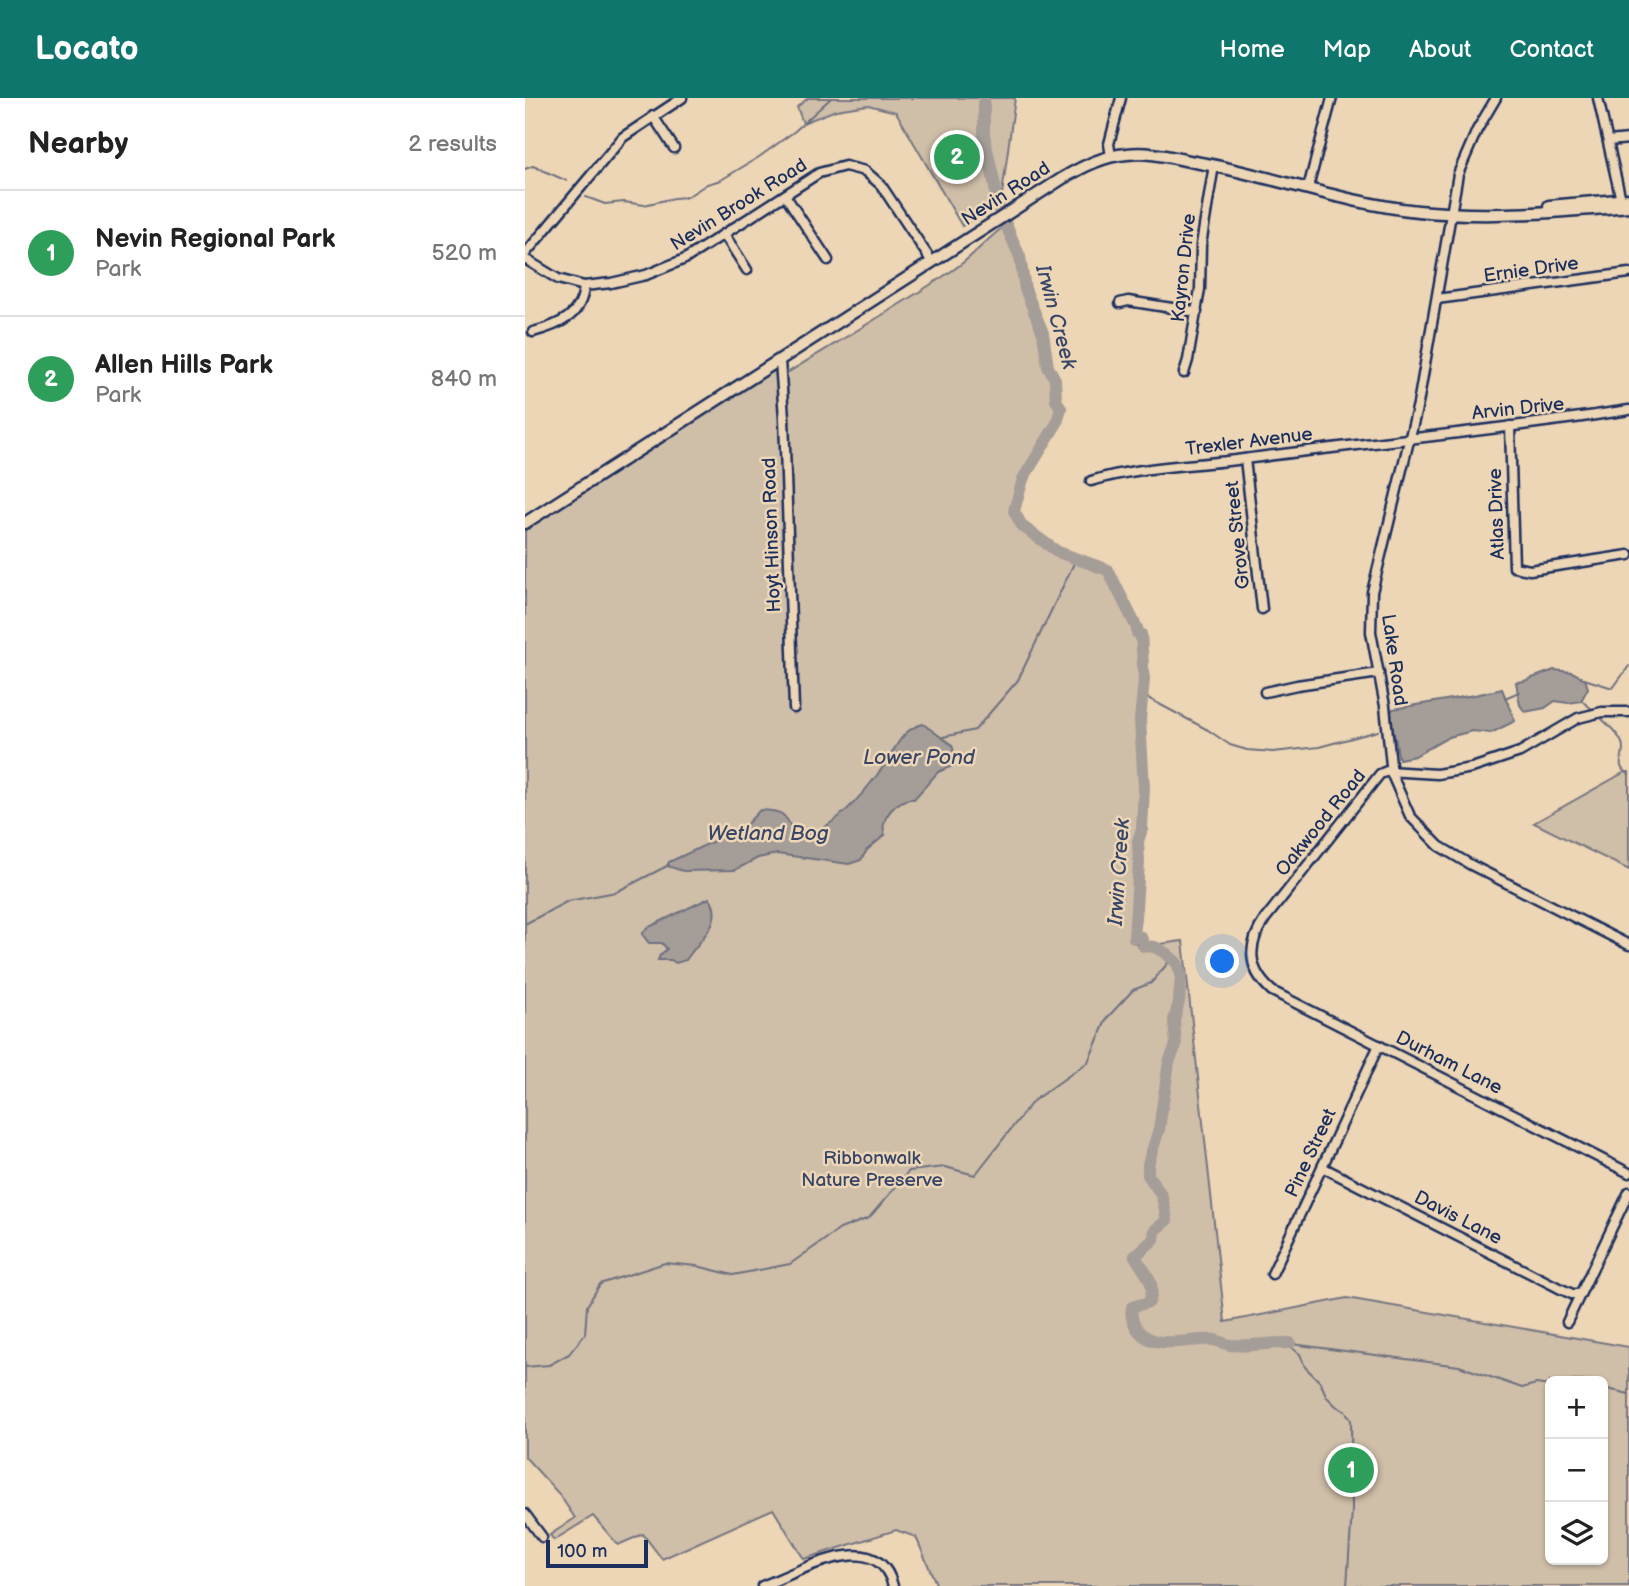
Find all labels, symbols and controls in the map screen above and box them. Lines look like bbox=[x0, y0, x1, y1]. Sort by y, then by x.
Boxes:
text: Locato bbox=[35, 29, 139, 69]
text: Home bbox=[1220, 35, 1285, 64]
text: Map bbox=[1323, 35, 1371, 64]
text: About bbox=[1409, 35, 1471, 64]
text: Contact bbox=[1509, 35, 1594, 64]
text: Nearby bbox=[28, 126, 128, 162]
text: 2 results bbox=[408, 130, 497, 158]
pin: 2 bbox=[934, 131, 980, 183]
street label: Nevin Brook Road bbox=[667, 154, 811, 256]
street label: Nevin Road bbox=[957, 157, 1055, 231]
street label: Kayron Drive bbox=[1167, 213, 1201, 323]
text: Nevin Regional Park bbox=[95, 224, 335, 255]
text: 1 bbox=[46, 239, 56, 267]
text: 520 m bbox=[431, 239, 497, 267]
street label: Ernie Drive bbox=[1482, 252, 1580, 288]
text: Park bbox=[95, 255, 141, 283]
water label: Irwin Creek bbox=[1030, 261, 1082, 373]
text: Allen Hills Park bbox=[95, 350, 273, 381]
text: 2 bbox=[44, 365, 58, 393]
text: 840 m bbox=[431, 365, 497, 393]
text: Park bbox=[95, 381, 141, 409]
street label: Arvin Drive bbox=[1471, 393, 1565, 425]
street label: Trexler Avenue bbox=[1184, 423, 1314, 461]
street label: Hoyt Hinson Road bbox=[758, 457, 786, 613]
street label: Atlas Drive bbox=[1484, 468, 1510, 560]
street label: Grove Street bbox=[1221, 480, 1255, 590]
street label: Lake Road bbox=[1376, 613, 1412, 707]
water label: Lower Pond bbox=[863, 745, 976, 770]
street label: Oakwood Road bbox=[1271, 765, 1371, 881]
water label: Irwin Creek bbox=[1103, 817, 1135, 927]
water label: Wetland Bog bbox=[707, 821, 829, 846]
your location bbox=[1205, 944, 1239, 978]
street label: Durham Lane bbox=[1392, 1026, 1506, 1100]
street label: Pine Street bbox=[1280, 1105, 1342, 1201]
park label: Ribbonwalk Nature Preserve bbox=[801, 1147, 943, 1192]
street label: Davis Lane bbox=[1410, 1186, 1506, 1250]
map controls bbox=[1545, 1376, 1608, 1565]
button: + bbox=[1545, 1376, 1608, 1439]
button: − bbox=[1545, 1439, 1608, 1502]
pin: 1 bbox=[1328, 1444, 1374, 1496]
button: layers bbox=[1545, 1502, 1608, 1565]
scale bar bbox=[546, 1537, 647, 1569]
text: 100 m bbox=[557, 1540, 608, 1563]

